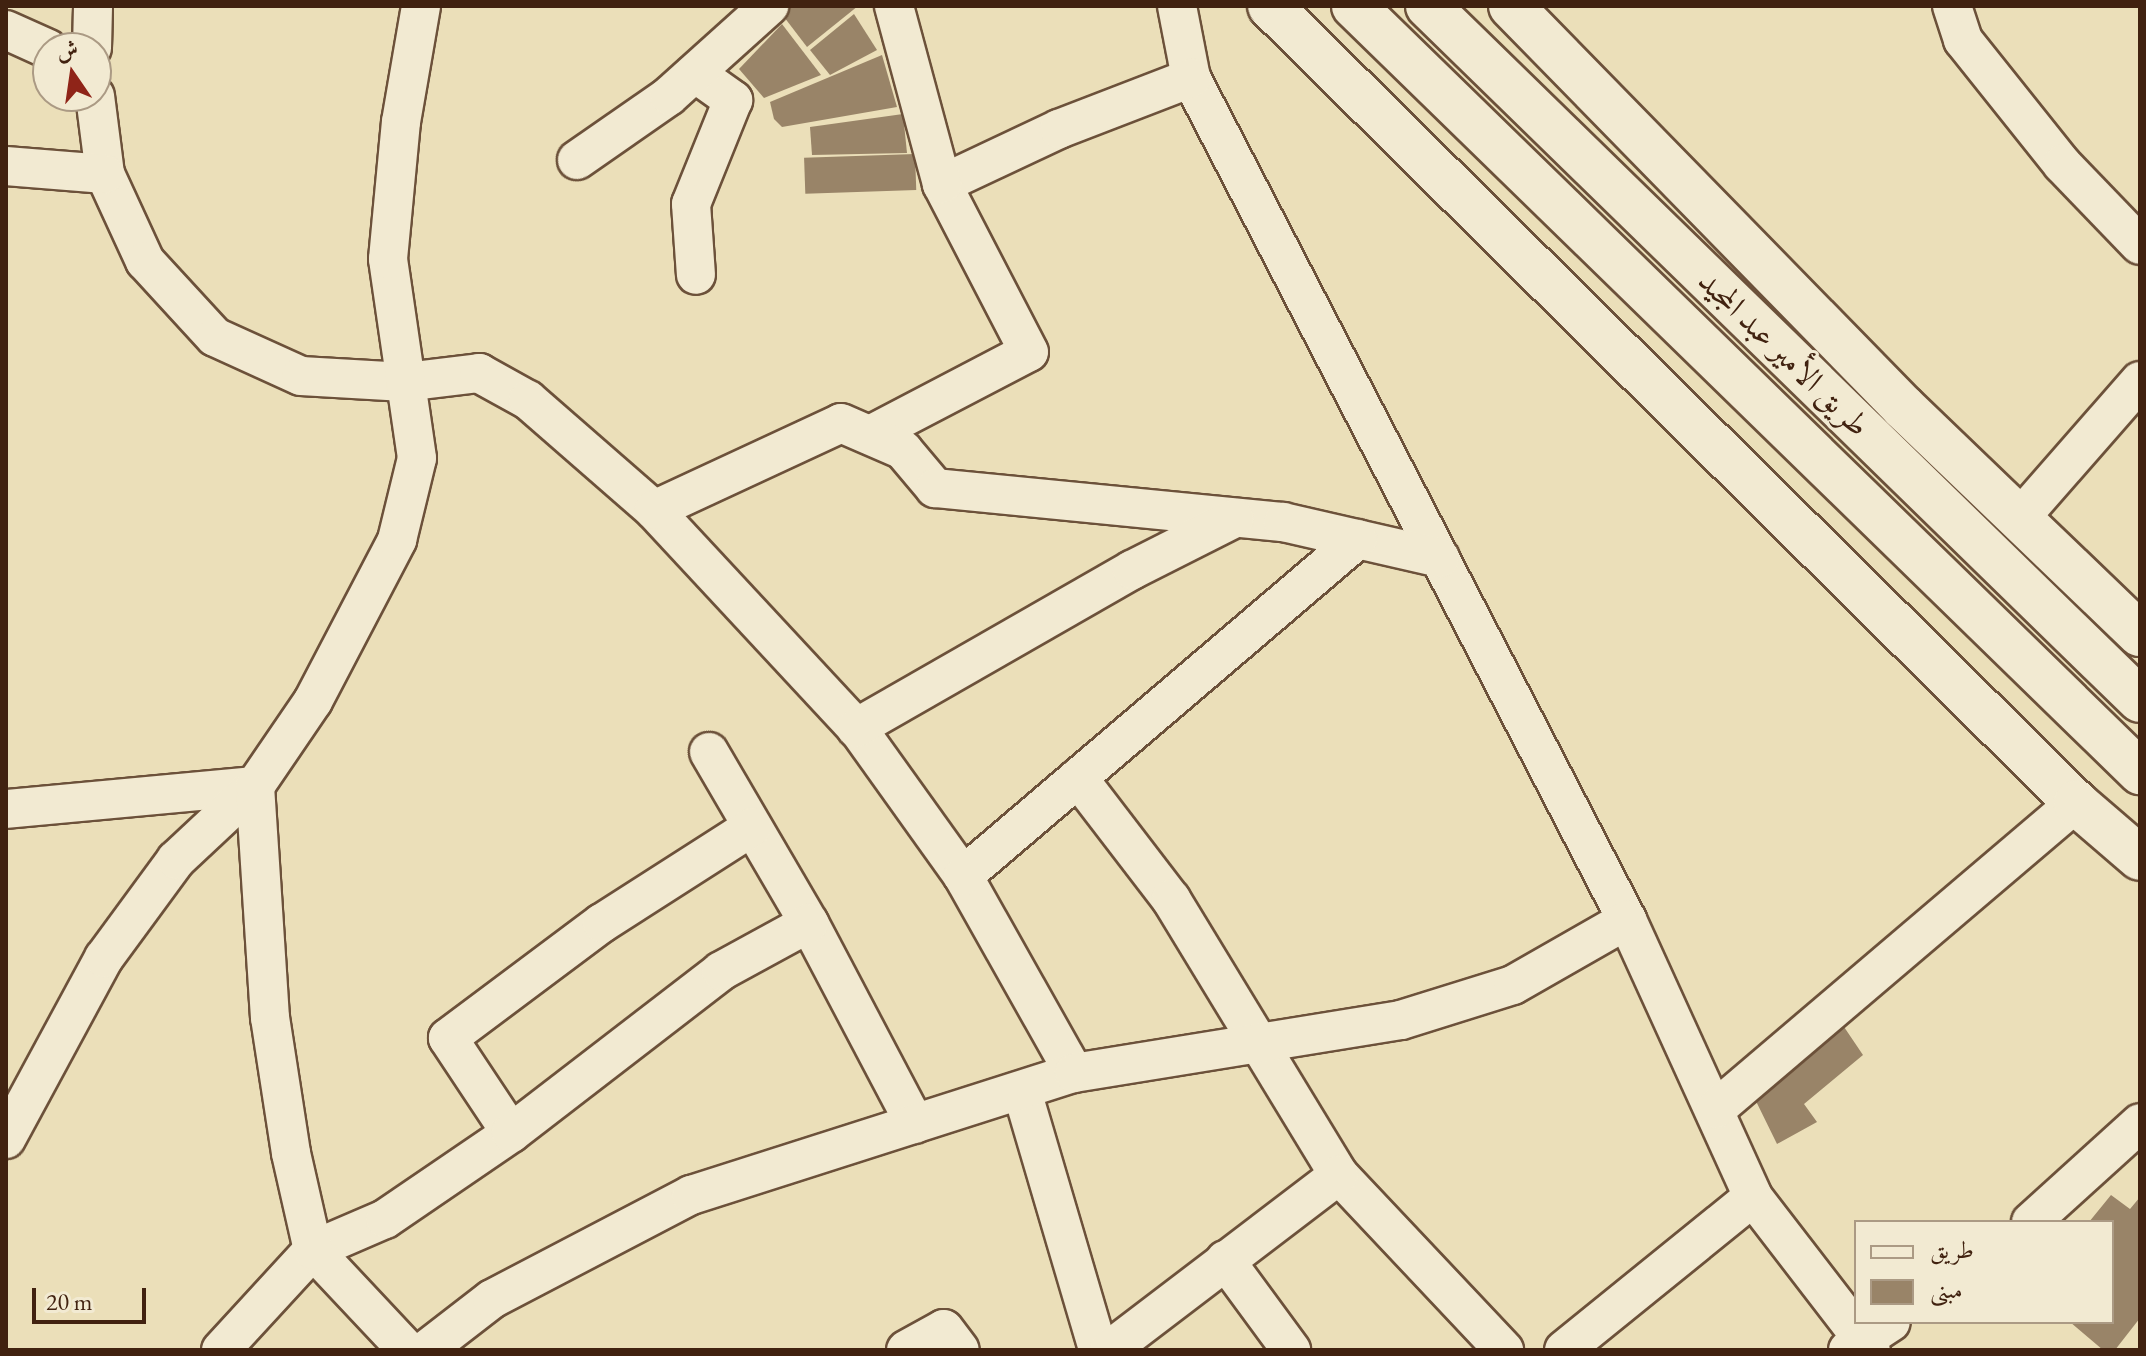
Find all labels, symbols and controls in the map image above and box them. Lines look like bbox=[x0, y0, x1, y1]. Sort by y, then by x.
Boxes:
north arrow bbox=[32, 32, 112, 112]
text: ش bbox=[53, 33, 81, 67]
street label: طريق الأمير عبد المجيد bbox=[1690, 262, 1878, 444]
legend bbox=[1854, 1220, 2114, 1324]
text: طريق bbox=[1930, 1234, 1974, 1265]
scale bar bbox=[36, 1272, 150, 1322]
text: مبنى bbox=[1930, 1274, 1963, 1305]
text: 20 m bbox=[46, 1286, 93, 1317]

